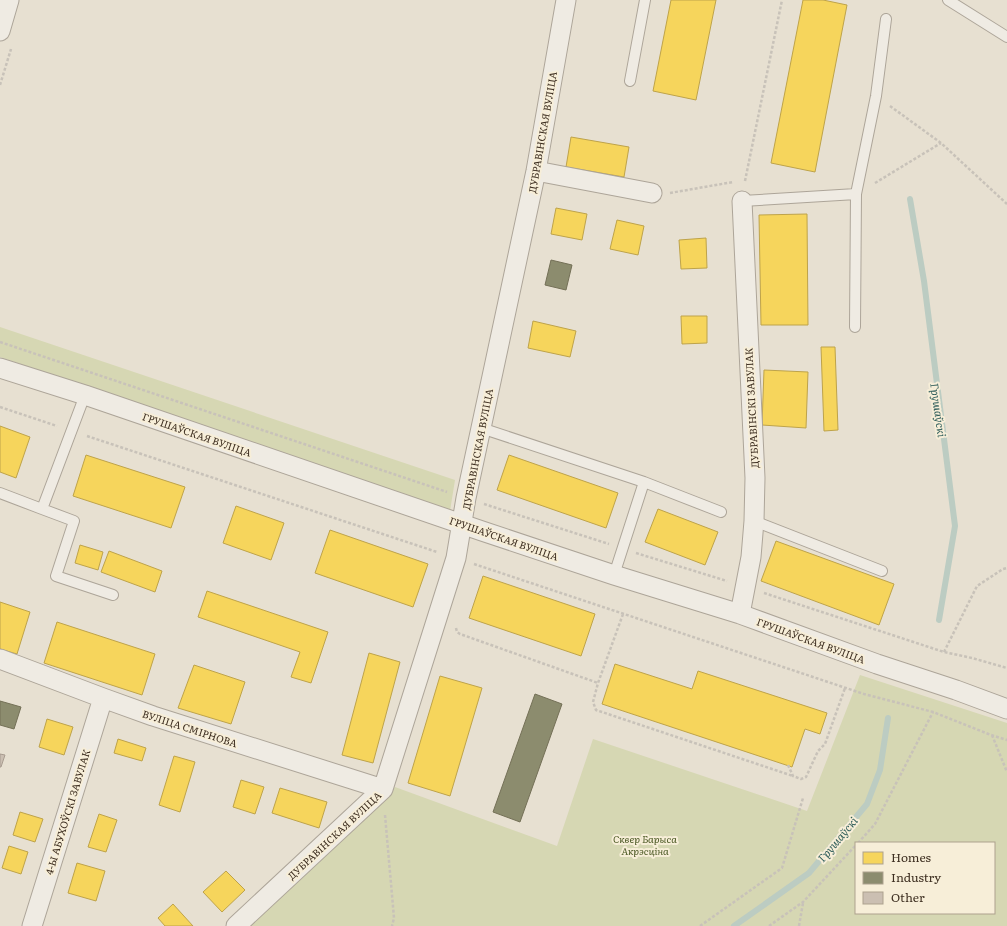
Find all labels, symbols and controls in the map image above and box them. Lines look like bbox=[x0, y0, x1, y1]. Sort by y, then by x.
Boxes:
street label: ДУБРАВІНСКАЯ ВУЛІЦА bbox=[524, 69, 560, 194]
street label: ДУБРАВІНСКІ ЗАВУЛАК bbox=[740, 347, 762, 469]
water label: Грушаўскі bbox=[927, 382, 951, 439]
street label: ДУБРАВІНСКАЯ ВУЛІЦА bbox=[458, 386, 496, 511]
street label: ГРУШАЎСКАЯ ВУЛІЦА bbox=[140, 408, 254, 460]
street label: ГРУШАЎСКАЯ ВУЛІЦА bbox=[447, 512, 561, 564]
street label: ГРУШАЎСКАЯ ВУЛІЦА bbox=[755, 613, 868, 667]
street label: ВУЛІЦА СМІРНОВА bbox=[141, 706, 240, 751]
street label: 4-Ы АБУХОЎСКІ ЗАВУЛАК bbox=[41, 747, 93, 876]
street label: ДУБРАВІНСКАЯ ВУЛІЦА bbox=[284, 787, 385, 882]
water label: Грушаўскі bbox=[813, 812, 861, 865]
park label: Сквер Барыса Акрэсціна bbox=[613, 831, 677, 858]
legend bbox=[855, 842, 995, 914]
text: Homes bbox=[891, 848, 931, 866]
text: Industry bbox=[891, 868, 941, 886]
text: Other bbox=[891, 888, 925, 906]

